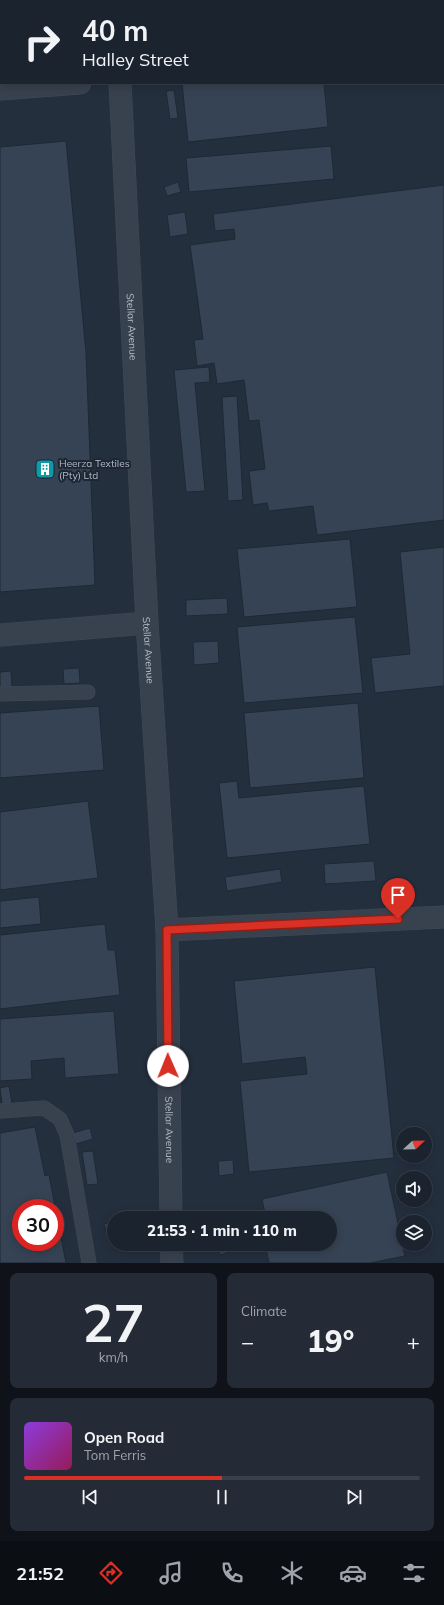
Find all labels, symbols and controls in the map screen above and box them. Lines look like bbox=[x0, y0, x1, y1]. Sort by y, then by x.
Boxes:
text: 40 m bbox=[82, 13, 148, 48]
icon: right bbox=[16, 16, 68, 68]
text: Halley Street bbox=[82, 48, 189, 71]
street label: Stellar Avenue bbox=[124, 293, 140, 361]
place label: Heerza Textiles (Pty) Ltd bbox=[59, 457, 130, 482]
building icon: Heerza Textiles (Pty) Ltd bbox=[34, 458, 56, 480]
street label: Stellar Avenue bbox=[140, 616, 157, 684]
pin bbox=[381, 878, 415, 919]
icon: arrive bbox=[387, 884, 409, 906]
position arrow bbox=[147, 1045, 189, 1087]
street label: Stellar Avenue bbox=[163, 1096, 177, 1163]
north arrow bbox=[396, 1127, 432, 1163]
map controls bbox=[396, 1127, 432, 1251]
button: sound bbox=[396, 1171, 432, 1207]
speed limit sign: 30 bbox=[12, 1199, 64, 1251]
button: layers bbox=[396, 1215, 432, 1251]
text: 21:53 · 1 min · 110 m bbox=[147, 1221, 297, 1240]
text: 27 bbox=[82, 1290, 145, 1355]
text: Climate bbox=[241, 1303, 287, 1319]
text: 19° bbox=[307, 1322, 354, 1360]
text: − bbox=[241, 1328, 254, 1356]
text: + bbox=[407, 1328, 420, 1356]
text: km/h bbox=[99, 1349, 128, 1365]
text: Open Road bbox=[84, 1428, 164, 1447]
text: Tom Ferris bbox=[84, 1447, 146, 1463]
icon: previous bbox=[79, 1486, 101, 1508]
icon: pause bbox=[211, 1486, 233, 1508]
icon: next bbox=[343, 1486, 365, 1508]
icon: directions bbox=[97, 1559, 125, 1587]
icon: music bbox=[157, 1559, 185, 1587]
icon: phone bbox=[218, 1559, 246, 1587]
icon: climate bbox=[278, 1559, 306, 1587]
icon: car bbox=[339, 1559, 367, 1587]
icon: filters bbox=[400, 1559, 428, 1587]
text: 21:52 bbox=[16, 1562, 64, 1585]

